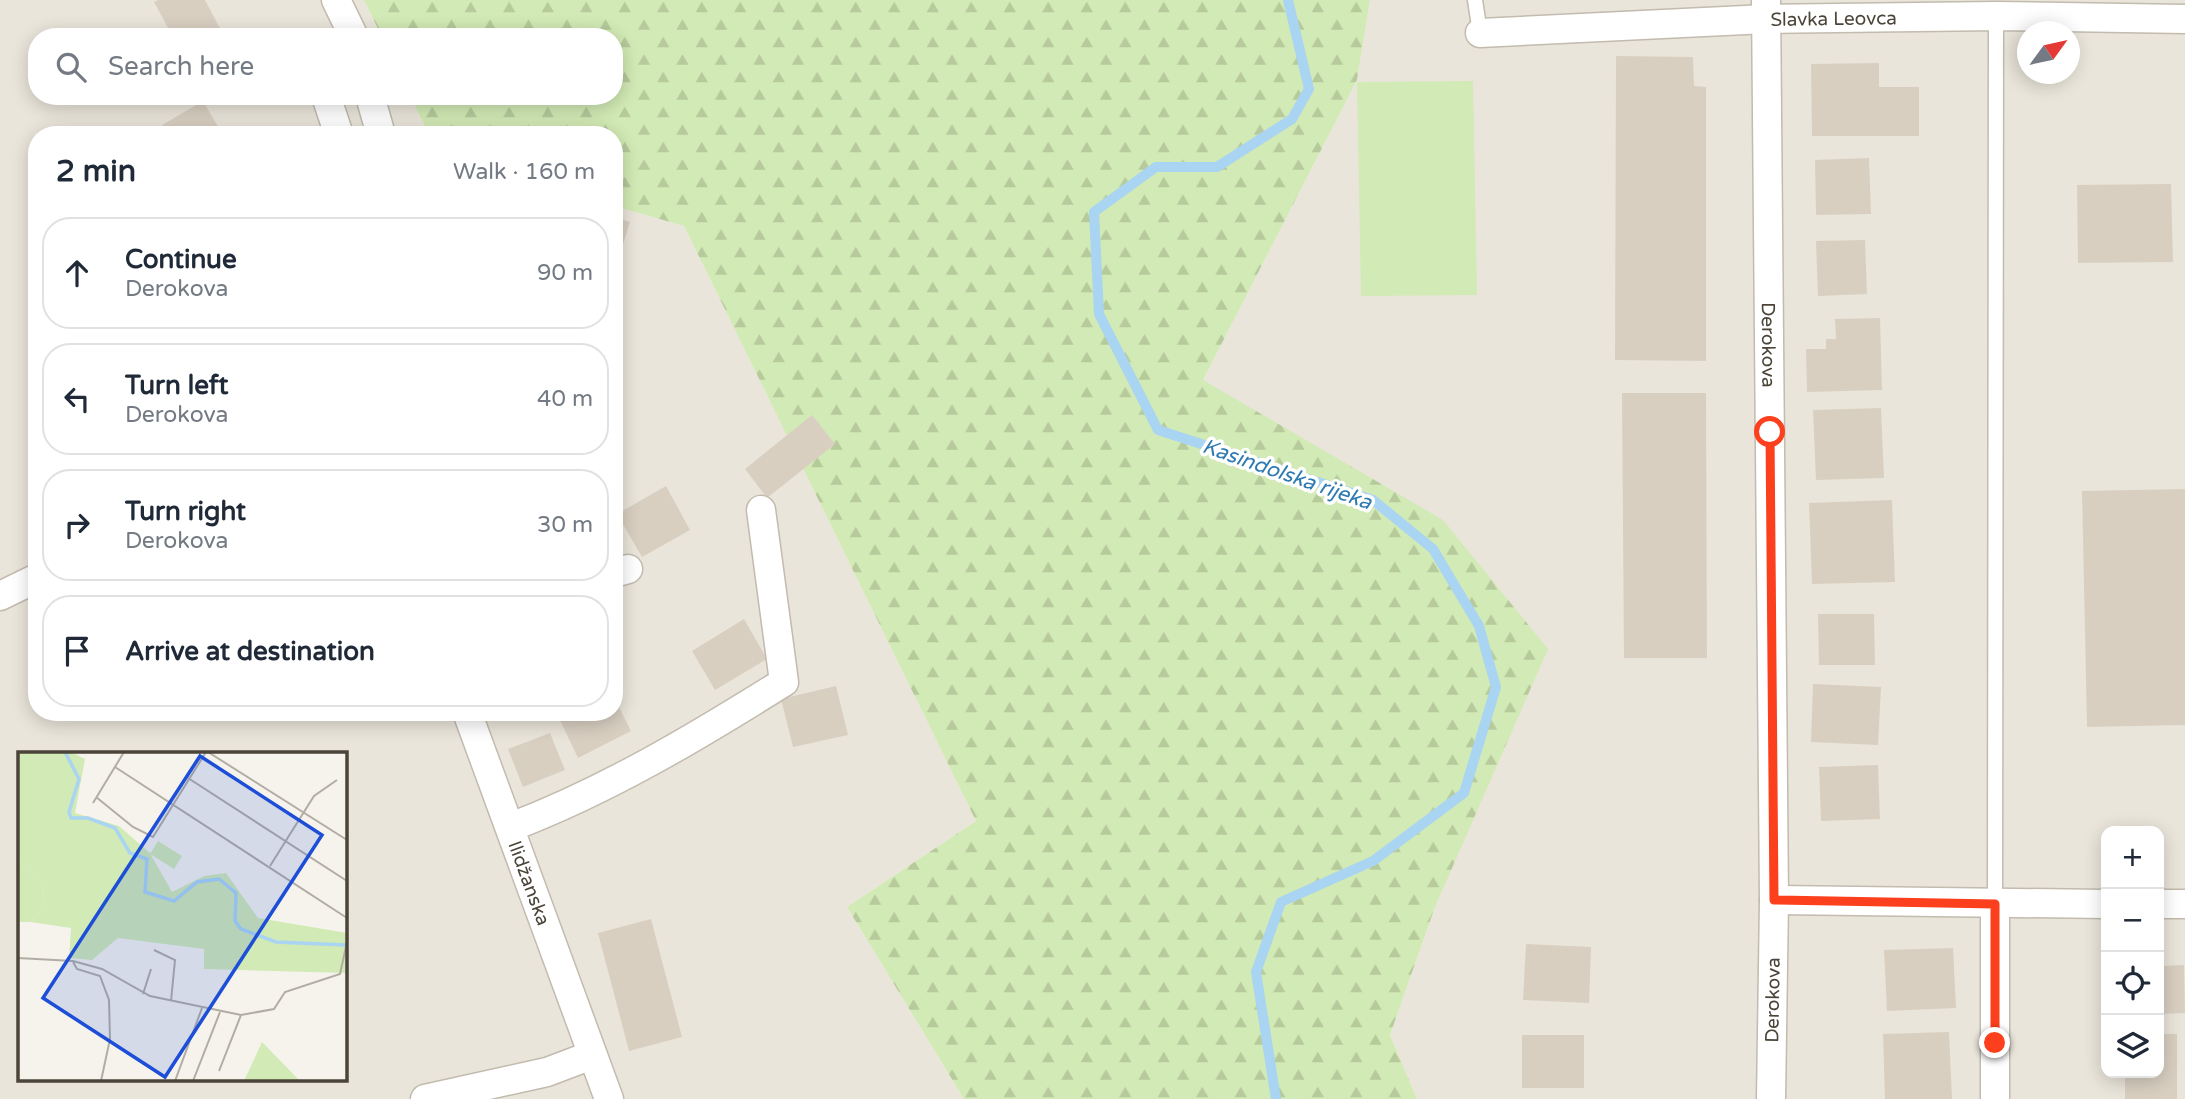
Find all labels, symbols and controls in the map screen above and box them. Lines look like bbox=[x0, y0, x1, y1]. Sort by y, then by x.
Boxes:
street label: Slavka Leovca bbox=[1770, 7, 1897, 31]
north arrow bbox=[2017, 21, 2080, 84]
search box bbox=[28, 28, 623, 105]
icon: search bbox=[52, 48, 90, 86]
text: Search here bbox=[108, 51, 254, 82]
text: 2 min bbox=[56, 153, 136, 190]
text: Walk · 160 m bbox=[453, 158, 595, 186]
text: Continue bbox=[125, 244, 237, 275]
icon: ahead bbox=[58, 254, 96, 292]
text: 90 m bbox=[537, 259, 593, 287]
text: Derokova bbox=[125, 275, 228, 303]
street label: Derokova bbox=[1757, 302, 1779, 388]
text: Turn left bbox=[125, 370, 228, 401]
icon: left bbox=[58, 380, 96, 418]
text: 40 m bbox=[537, 385, 593, 413]
text: Derokova bbox=[125, 401, 228, 429]
route start bbox=[1754, 416, 1785, 447]
water label: Kasindolska rijeka bbox=[1199, 434, 1376, 516]
text: Turn right bbox=[125, 496, 246, 527]
icon: right bbox=[58, 506, 96, 544]
text: 30 m bbox=[537, 511, 593, 539]
text: Derokova bbox=[125, 527, 228, 555]
icon: arrive bbox=[58, 632, 96, 670]
text: Arrive at destination bbox=[125, 636, 375, 667]
inset map bbox=[18, 752, 346, 1082]
map controls bbox=[2101, 826, 2164, 1078]
button: + bbox=[2101, 826, 2164, 889]
street label: Ilidžanska bbox=[503, 838, 554, 929]
button: − bbox=[2101, 889, 2164, 952]
button: locate bbox=[2101, 952, 2164, 1015]
street label: Derokova bbox=[1761, 957, 1785, 1043]
button: layers bbox=[2101, 1015, 2164, 1078]
route end bbox=[1979, 1027, 2010, 1058]

